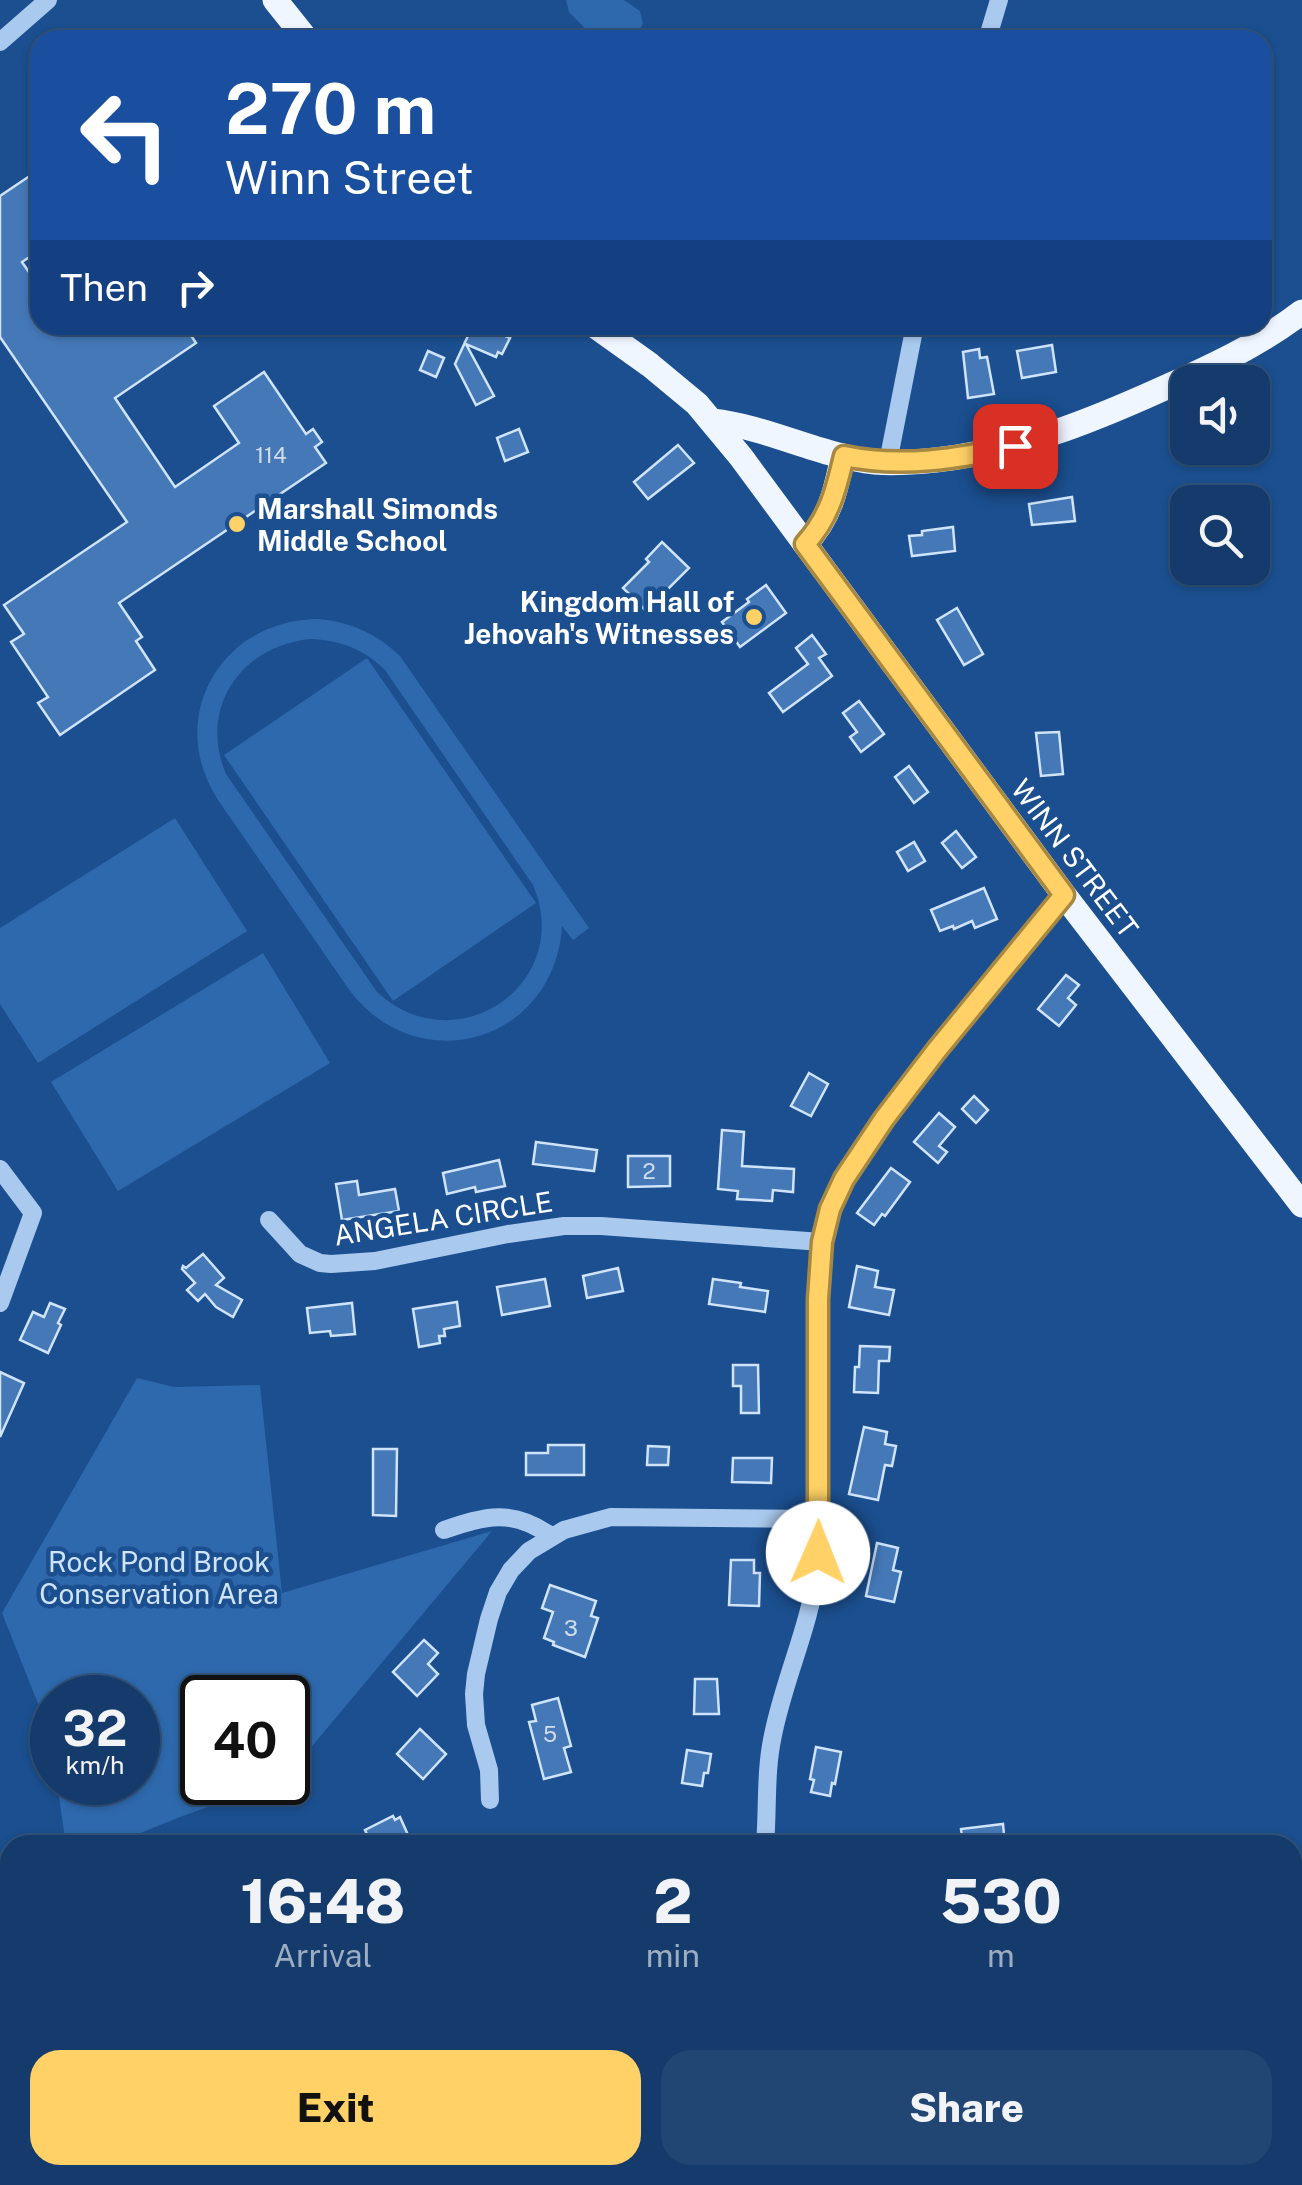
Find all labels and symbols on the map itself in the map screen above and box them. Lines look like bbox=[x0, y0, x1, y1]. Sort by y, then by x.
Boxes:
pin bbox=[973, 404, 1058, 489]
house number: 114 bbox=[255, 442, 287, 468]
place label: Marshall Simonds Middle School bbox=[257, 492, 498, 557]
marker: Marshall Simonds Middle School bbox=[226, 513, 248, 535]
place label: Kingdom Hall of Jehovah's Witnesses bbox=[464, 585, 734, 650]
marker: Kingdom Hall of Jehovah's Witnesses bbox=[743, 606, 765, 628]
street label: WINN STREET bbox=[1005, 772, 1145, 944]
house number: 2 bbox=[642, 1158, 656, 1184]
street label: ANGELA CIRCLE bbox=[331, 1184, 555, 1252]
position arrow bbox=[766, 1501, 870, 1605]
park label: Rock Pond Brook Conservation Area bbox=[39, 1545, 279, 1610]
house number: 3 bbox=[564, 1615, 578, 1641]
speed limit sign: 40 bbox=[180, 1675, 310, 1805]
house number: 5 bbox=[543, 1721, 557, 1747]

